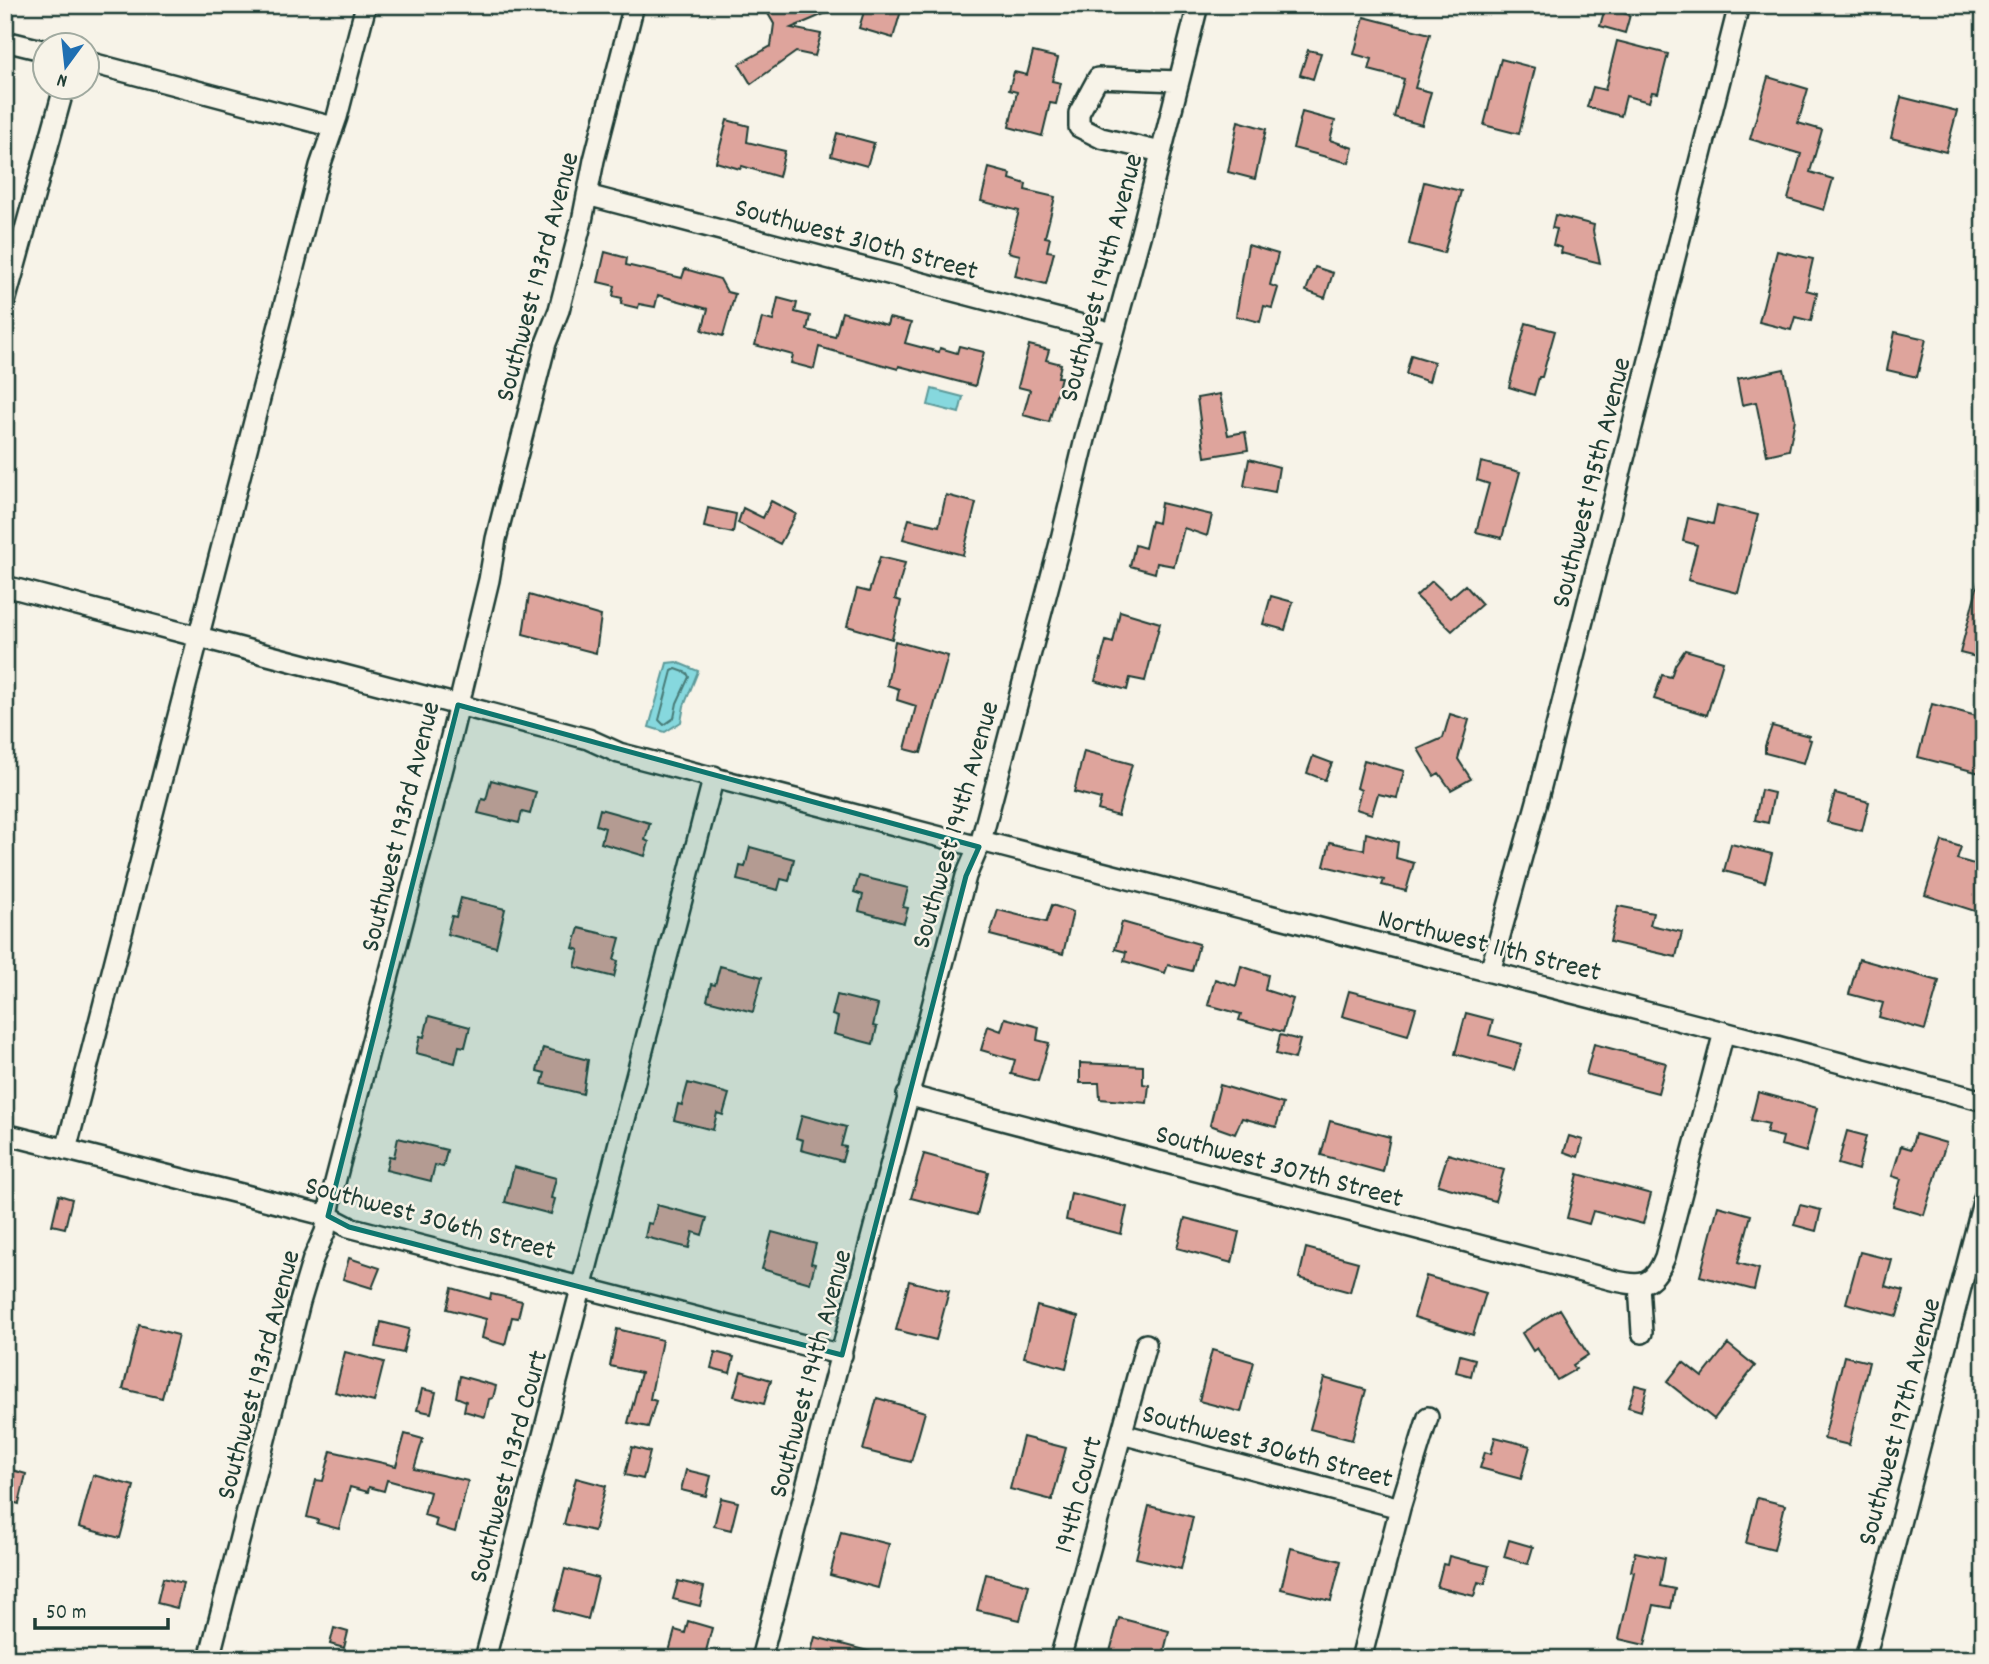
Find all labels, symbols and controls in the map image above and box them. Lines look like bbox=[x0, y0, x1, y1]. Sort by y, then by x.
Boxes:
north arrow bbox=[32, 32, 102, 102]
text: N bbox=[54, 65, 71, 93]
street label: Southwest 193rd Avenue bbox=[487, 148, 592, 407]
street label: Southwest 194th Avenue bbox=[1051, 150, 1156, 407]
street label: Southwest 310th Street bbox=[730, 190, 982, 294]
street label: Southwest 195th Avenue bbox=[1543, 354, 1644, 613]
street label: Southwest 194th Avenue bbox=[903, 697, 1012, 954]
street label: Southwest 193rd Avenue bbox=[352, 698, 453, 957]
street label: Northwest 11th Street bbox=[1373, 901, 1605, 995]
street label: Southwest 307th Street bbox=[1150, 1117, 1407, 1221]
street label: Southwest 306th Street bbox=[300, 1168, 559, 1274]
street label: Southwest 193rd Avenue bbox=[208, 1246, 313, 1505]
street label: Southwest 194th Avenue bbox=[760, 1246, 865, 1503]
street label: Southwest 197th Avenue bbox=[1850, 1294, 1954, 1551]
street label: Southwest 193rd Court bbox=[461, 1347, 561, 1588]
street label: Southwest 306th Street bbox=[1137, 1396, 1396, 1502]
street label: 194th Court bbox=[1046, 1433, 1116, 1558]
scale bar bbox=[35, 1587, 168, 1631]
text: 50 m bbox=[46, 1599, 86, 1629]

